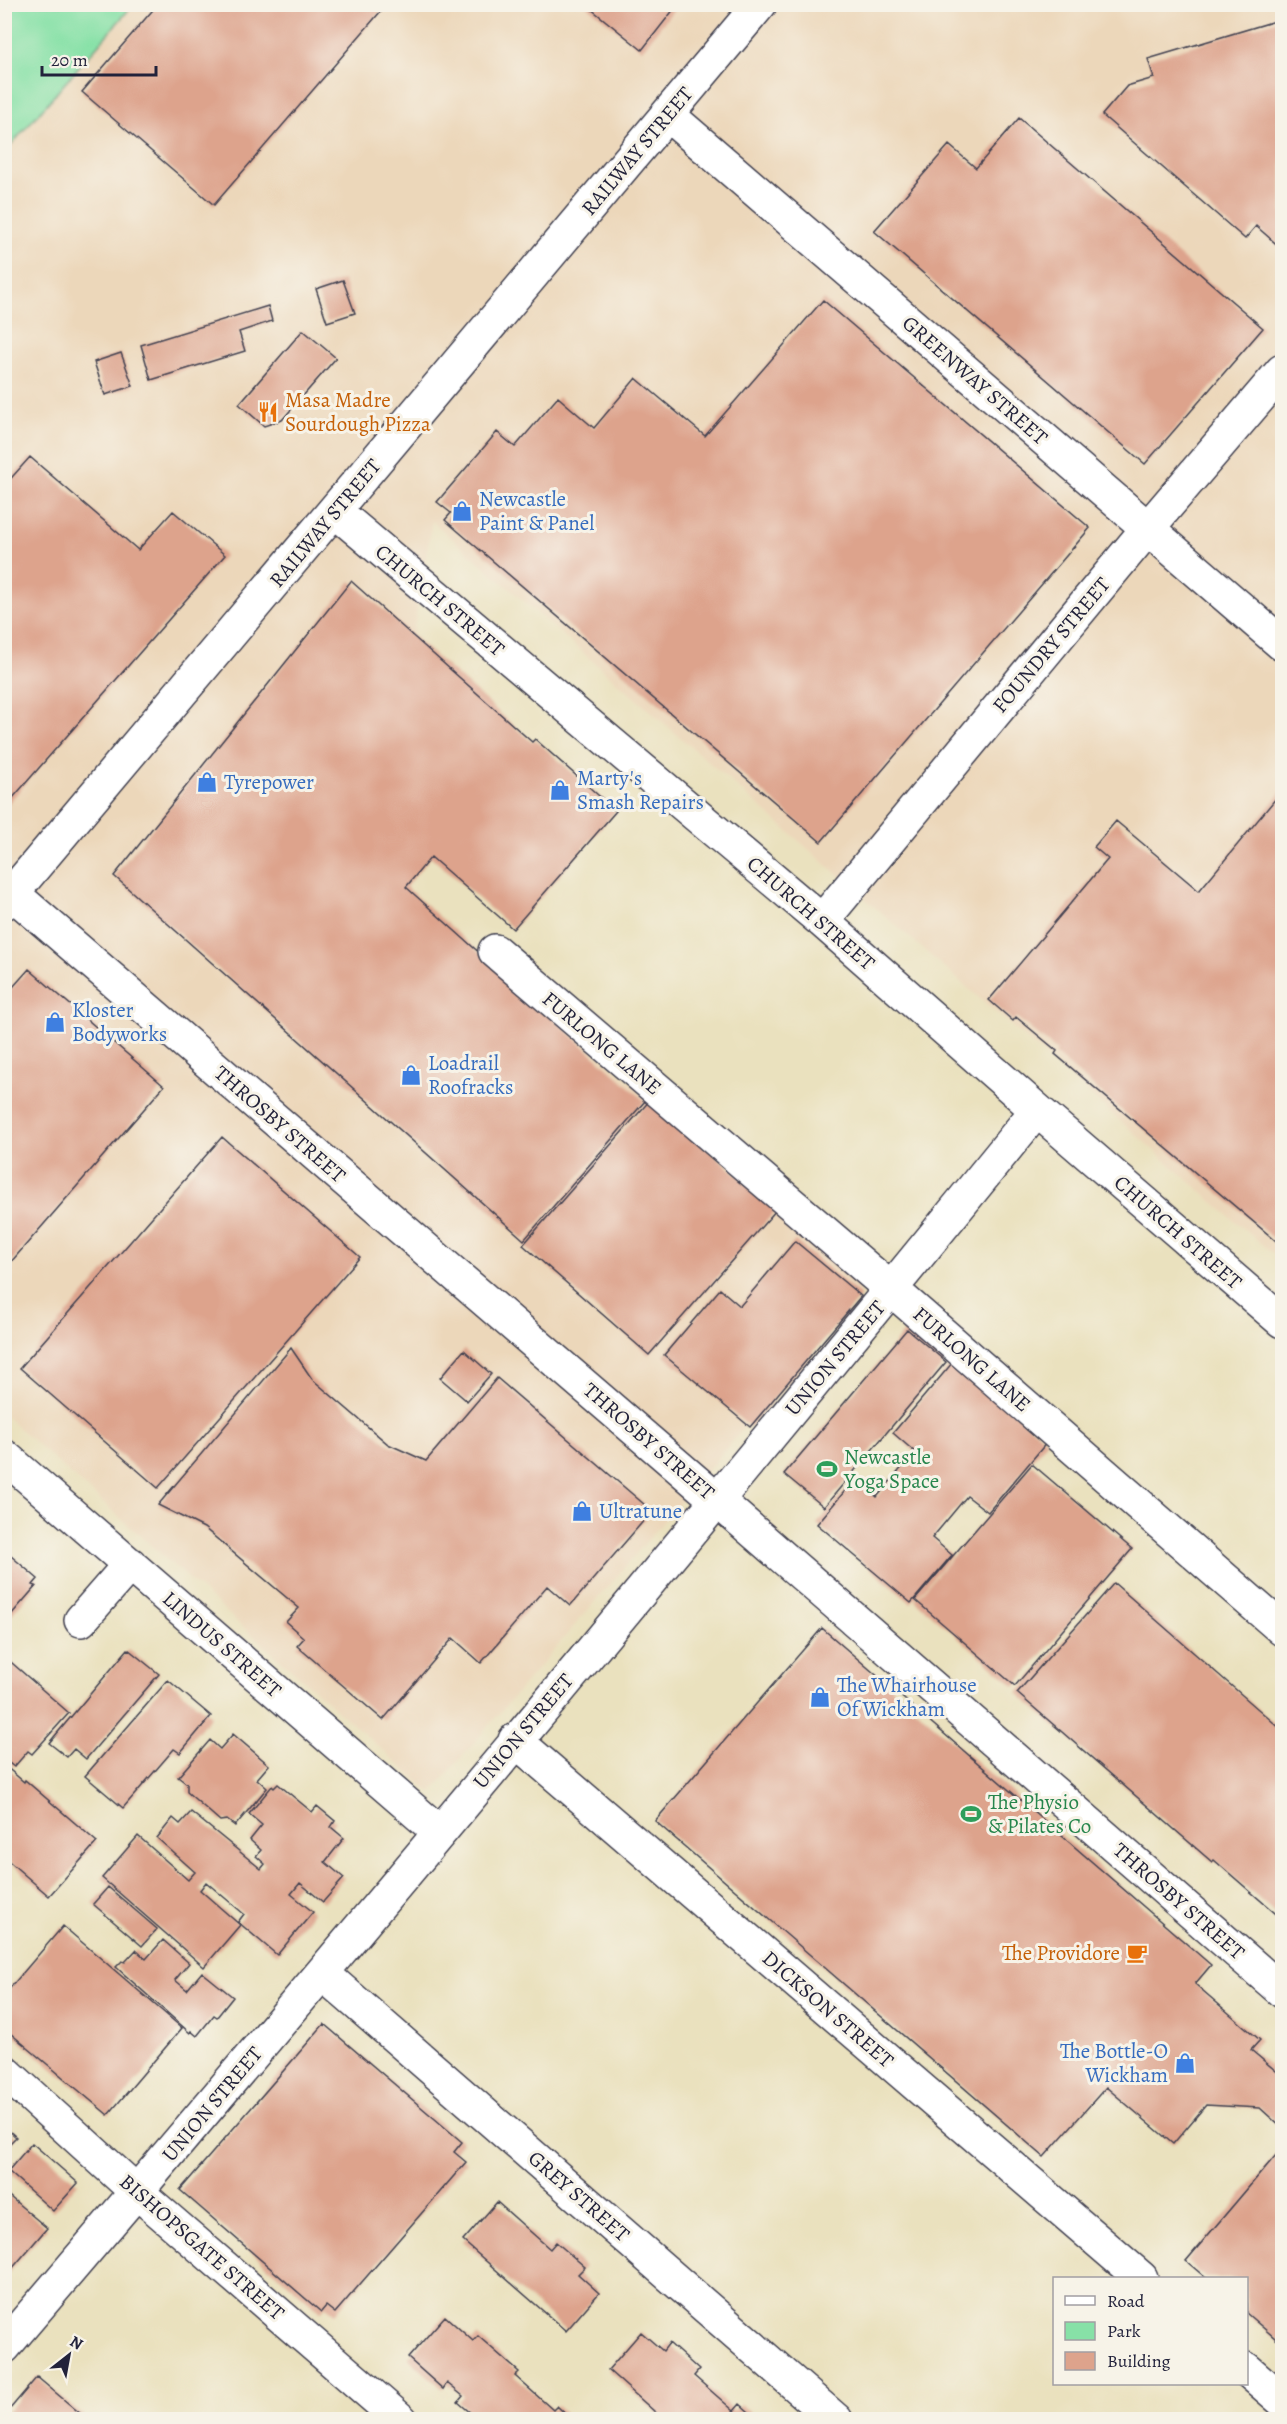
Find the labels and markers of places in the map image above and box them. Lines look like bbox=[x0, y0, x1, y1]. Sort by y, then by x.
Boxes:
place label: Masa Madre Sourdough Pizza bbox=[285, 386, 431, 438]
restaurant icon: Masa Madre Sourdough Pizza bbox=[256, 400, 280, 424]
place label: Newcastle Paint & Panel bbox=[479, 485, 594, 537]
shop icon: Newcastle Paint & Panel bbox=[450, 499, 474, 523]
place label: Marty's Smash Repairs bbox=[577, 764, 704, 816]
place label: Tyrepower bbox=[224, 768, 314, 796]
shop icon: Tyrepower bbox=[195, 770, 219, 794]
shop icon: Marty's Smash Repairs bbox=[548, 778, 572, 802]
place label: Kloster Bodyworks bbox=[72, 996, 167, 1048]
shop icon: Kloster Bodyworks bbox=[43, 1010, 67, 1034]
place label: Loadrail Roofracks bbox=[428, 1049, 513, 1101]
shop icon: Loadrail Roofracks bbox=[399, 1063, 423, 1087]
place label: Newcastle Yoga Space bbox=[843, 1443, 939, 1495]
sports icon: Newcastle Yoga Space bbox=[815, 1457, 839, 1481]
place label: Ultratune bbox=[599, 1497, 682, 1525]
shop icon: Ultratune bbox=[570, 1499, 594, 1523]
place label: The Whairhouse Of Wickham bbox=[837, 1671, 977, 1723]
shop icon: The Whairhouse Of Wickham bbox=[808, 1685, 832, 1709]
place label: The Physio & Pilates Co bbox=[988, 1788, 1091, 1840]
sports icon: The Physio & Pilates Co bbox=[959, 1802, 983, 1826]
place label: The Providore bbox=[1002, 1939, 1120, 1967]
cafe icon: The Providore bbox=[1125, 1941, 1149, 1965]
place label: The Bottle-O Wickham bbox=[1060, 2037, 1168, 2089]
shop icon: The Bottle-O Wickham bbox=[1173, 2051, 1197, 2075]

